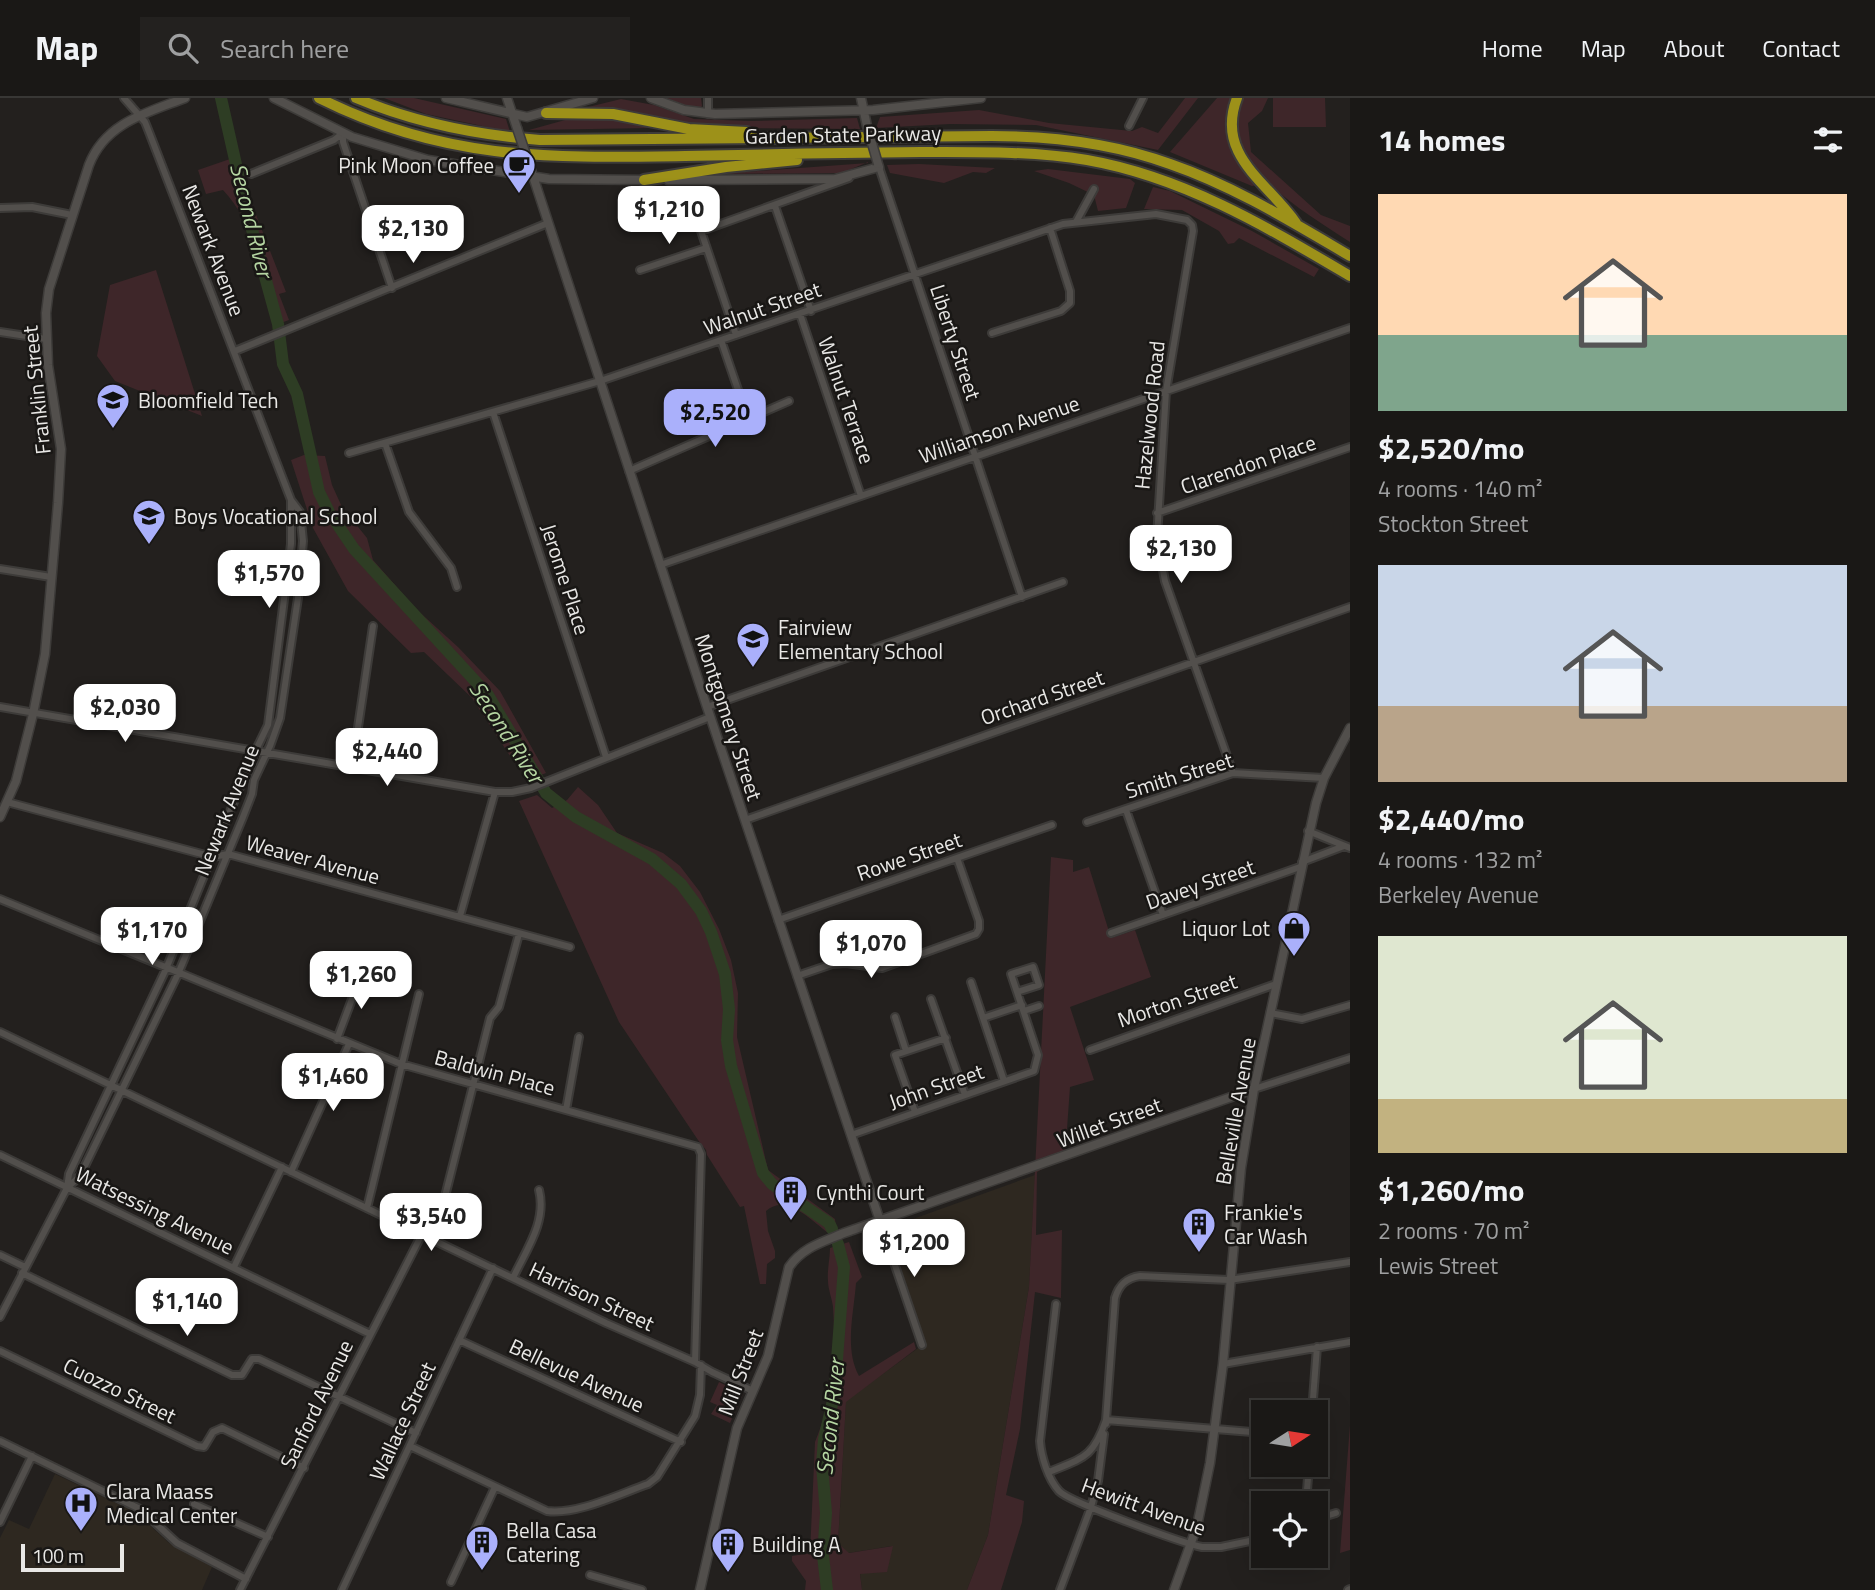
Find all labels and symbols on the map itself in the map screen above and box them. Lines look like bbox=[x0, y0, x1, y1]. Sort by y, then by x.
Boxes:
street label: Garden State Parkway bbox=[745, 116, 941, 152]
cafe icon: Pink Moon Coffee bbox=[500, 146, 538, 195]
place label: Pink Moon Coffee bbox=[338, 149, 494, 181]
water label: Second River bbox=[221, 159, 284, 283]
street label: Newark Avenue bbox=[174, 180, 254, 320]
pin: $1,210 bbox=[612, 186, 726, 246]
pin: $2,130 bbox=[356, 206, 470, 265]
street label: Walnut Street bbox=[699, 273, 826, 343]
street label: Liberty Street bbox=[922, 280, 990, 405]
street label: Franklin Street bbox=[13, 323, 59, 456]
street label: Walnut Terrace bbox=[810, 332, 884, 468]
street label: Hazelwood Road bbox=[1125, 339, 1173, 491]
school or university icon: Bloomfield Tech bbox=[94, 381, 132, 430]
place label: Bloomfield Tech bbox=[138, 384, 278, 416]
street label: Williamson Avenue bbox=[914, 387, 1084, 471]
pin: $2,520 bbox=[658, 390, 772, 449]
street label: Clarendon Place bbox=[1176, 426, 1320, 502]
school or university icon: Boys Vocational School bbox=[130, 497, 168, 546]
place label: Boys Vocational School bbox=[174, 500, 378, 532]
street label: Jerome Place bbox=[533, 519, 599, 639]
pin: $2,130 bbox=[1124, 526, 1238, 585]
pin: $1,570 bbox=[212, 550, 326, 610]
place label: Fairview Elementary School bbox=[778, 611, 943, 667]
school or university icon: Fairview Elementary School bbox=[734, 620, 772, 669]
street label: Montgomery Street bbox=[687, 630, 771, 805]
street label: Orchard Street bbox=[976, 661, 1109, 733]
water label: Second River bbox=[461, 674, 555, 793]
pin: $2,030 bbox=[68, 684, 182, 744]
pin: $2,440 bbox=[330, 728, 444, 788]
street label: Newark Avenue bbox=[185, 740, 267, 880]
street label: Smith Street bbox=[1121, 743, 1237, 807]
street label: Rowe Street bbox=[852, 823, 966, 889]
street label: Weaver Avenue bbox=[243, 826, 383, 892]
street label: Davey Street bbox=[1141, 850, 1259, 918]
pin: $1,170 bbox=[95, 908, 209, 967]
shop icon: Liquor Lot bbox=[1275, 909, 1313, 958]
place label: Liquor Lot bbox=[1182, 912, 1271, 944]
pin: $1,070 bbox=[814, 920, 928, 980]
pin: $1,260 bbox=[304, 951, 418, 1011]
street label: Morton Street bbox=[1113, 964, 1242, 1035]
street label: Belleville Avenue bbox=[1206, 1035, 1264, 1187]
street label: Baldwin Place bbox=[431, 1041, 559, 1103]
pin: $1,460 bbox=[276, 1054, 390, 1113]
street label: John Street bbox=[884, 1055, 988, 1117]
street label: Willet Street bbox=[1052, 1088, 1167, 1156]
street label: Watsessing Avenue bbox=[70, 1158, 240, 1262]
building icon: Cynthi Court bbox=[772, 1173, 810, 1222]
place label: Cynthi Court bbox=[816, 1176, 925, 1208]
pin: $3,540 bbox=[374, 1194, 488, 1253]
place label: Frankie's Car Wash bbox=[1224, 1196, 1308, 1252]
building icon: Frankie's Car Wash bbox=[1180, 1205, 1218, 1254]
pin: $1,200 bbox=[857, 1220, 971, 1279]
street label: Harrison Street bbox=[524, 1253, 660, 1339]
pin: $1,140 bbox=[130, 1278, 244, 1338]
street label: Mill Street bbox=[709, 1323, 771, 1420]
street label: Bellevue Avenue bbox=[504, 1330, 650, 1420]
street label: Sanford Avenue bbox=[271, 1334, 361, 1474]
street label: Cuozzo Street bbox=[58, 1349, 183, 1431]
water label: Second River bbox=[807, 1355, 854, 1477]
street label: Wallace Street bbox=[361, 1356, 444, 1486]
north arrow bbox=[1251, 1400, 1328, 1477]
street label: Hewitt Avenue bbox=[1077, 1469, 1211, 1543]
place label: Clara Maass Medical Center bbox=[106, 1475, 237, 1531]
hospital icon: Clara Maass Medical Center bbox=[62, 1484, 100, 1533]
place label: Bella Casa Catering bbox=[506, 1514, 597, 1570]
building icon: Bella Casa Catering bbox=[463, 1523, 501, 1572]
building icon: Building A bbox=[709, 1525, 747, 1574]
place label: Building A bbox=[752, 1528, 841, 1560]
scale bar bbox=[21, 1541, 124, 1573]

